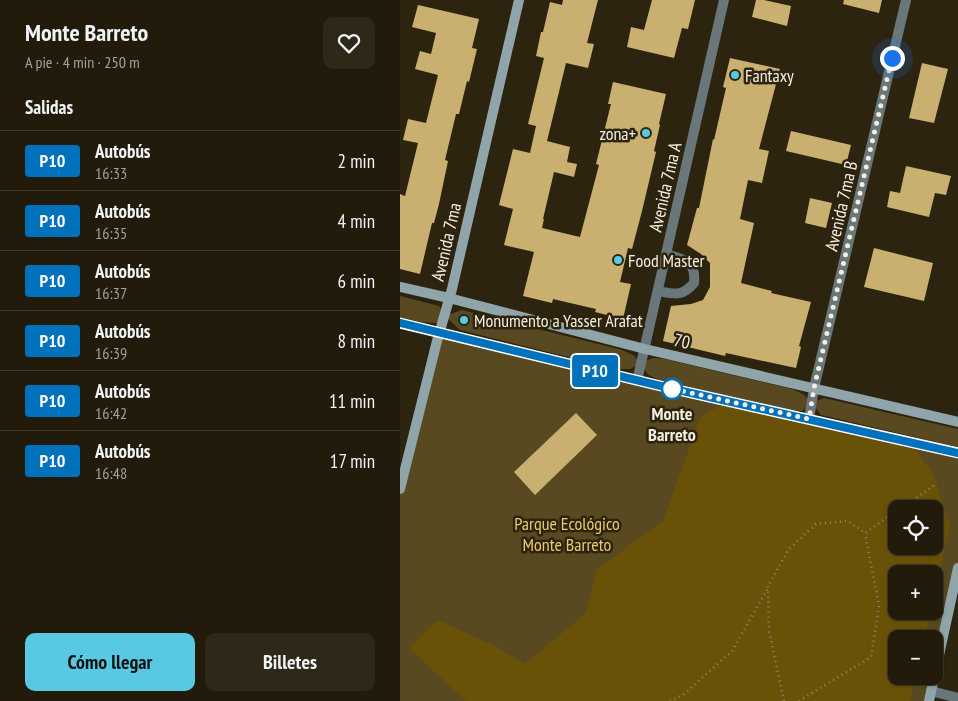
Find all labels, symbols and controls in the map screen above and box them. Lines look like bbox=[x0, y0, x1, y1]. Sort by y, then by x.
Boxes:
text: Monte Barreto bbox=[25, 17, 148, 48]
button: heart bbox=[323, 17, 375, 69]
your location bbox=[880, 46, 905, 71]
text: A pie · 4 min · 250 m bbox=[25, 52, 140, 72]
place label: Fantaxy bbox=[745, 64, 794, 87]
marker: Fantaxy bbox=[729, 69, 741, 81]
text: Salidas bbox=[25, 95, 73, 119]
place label: zona+ bbox=[599, 122, 636, 145]
marker: zona+ bbox=[640, 127, 652, 139]
text: Autobús bbox=[95, 139, 151, 163]
street label: Avenida 7ma A bbox=[643, 139, 687, 234]
text: P10 bbox=[40, 149, 65, 172]
text: 2 min bbox=[338, 149, 375, 173]
street label: Avenida 7ma B bbox=[819, 159, 863, 253]
text: 16:33 bbox=[95, 163, 127, 183]
text: Autobús bbox=[95, 199, 151, 223]
street label: Avenida 7ma bbox=[426, 201, 466, 283]
text: P10 bbox=[40, 209, 65, 232]
text: 4 min bbox=[338, 209, 375, 233]
text: 16:35 bbox=[95, 223, 127, 243]
place label: Food Master bbox=[628, 249, 705, 272]
marker: Food Master bbox=[612, 254, 624, 266]
text: Autobús bbox=[95, 259, 151, 283]
text: P10 bbox=[40, 269, 65, 292]
text: 6 min bbox=[338, 269, 375, 293]
text: 16:37 bbox=[95, 283, 127, 303]
place label: Monumento a Yasser Arafat bbox=[474, 309, 643, 332]
marker: Monumento a Yasser Arafat bbox=[458, 314, 470, 326]
text: Autobús bbox=[95, 319, 151, 343]
street label: 70 bbox=[672, 328, 692, 354]
text: P10 bbox=[40, 329, 65, 352]
text: 8 min bbox=[338, 329, 375, 353]
text: 16:39 bbox=[95, 343, 127, 363]
line badge: P10 bbox=[566, 355, 624, 387]
text: P10 bbox=[582, 359, 608, 382]
marker: Monte Barreto bbox=[661, 378, 683, 400]
text: Autobús bbox=[95, 379, 151, 403]
text: P10 bbox=[40, 389, 65, 412]
text: 11 min bbox=[329, 389, 375, 413]
place label: Monte Barreto bbox=[648, 402, 696, 446]
text: 16:42 bbox=[95, 403, 127, 423]
text: Autobús bbox=[95, 439, 151, 463]
text: P10 bbox=[40, 449, 65, 472]
text: 17 min bbox=[330, 449, 375, 473]
text: 16:48 bbox=[95, 463, 127, 483]
map controls bbox=[888, 500, 943, 685]
button: locate bbox=[888, 500, 943, 555]
park label: Parque Ecológico Monte Barreto bbox=[514, 512, 620, 556]
button: + bbox=[888, 565, 943, 620]
button: − bbox=[888, 630, 943, 685]
button: Cómo llegar bbox=[25, 633, 195, 691]
button: Billetes bbox=[205, 633, 375, 691]

